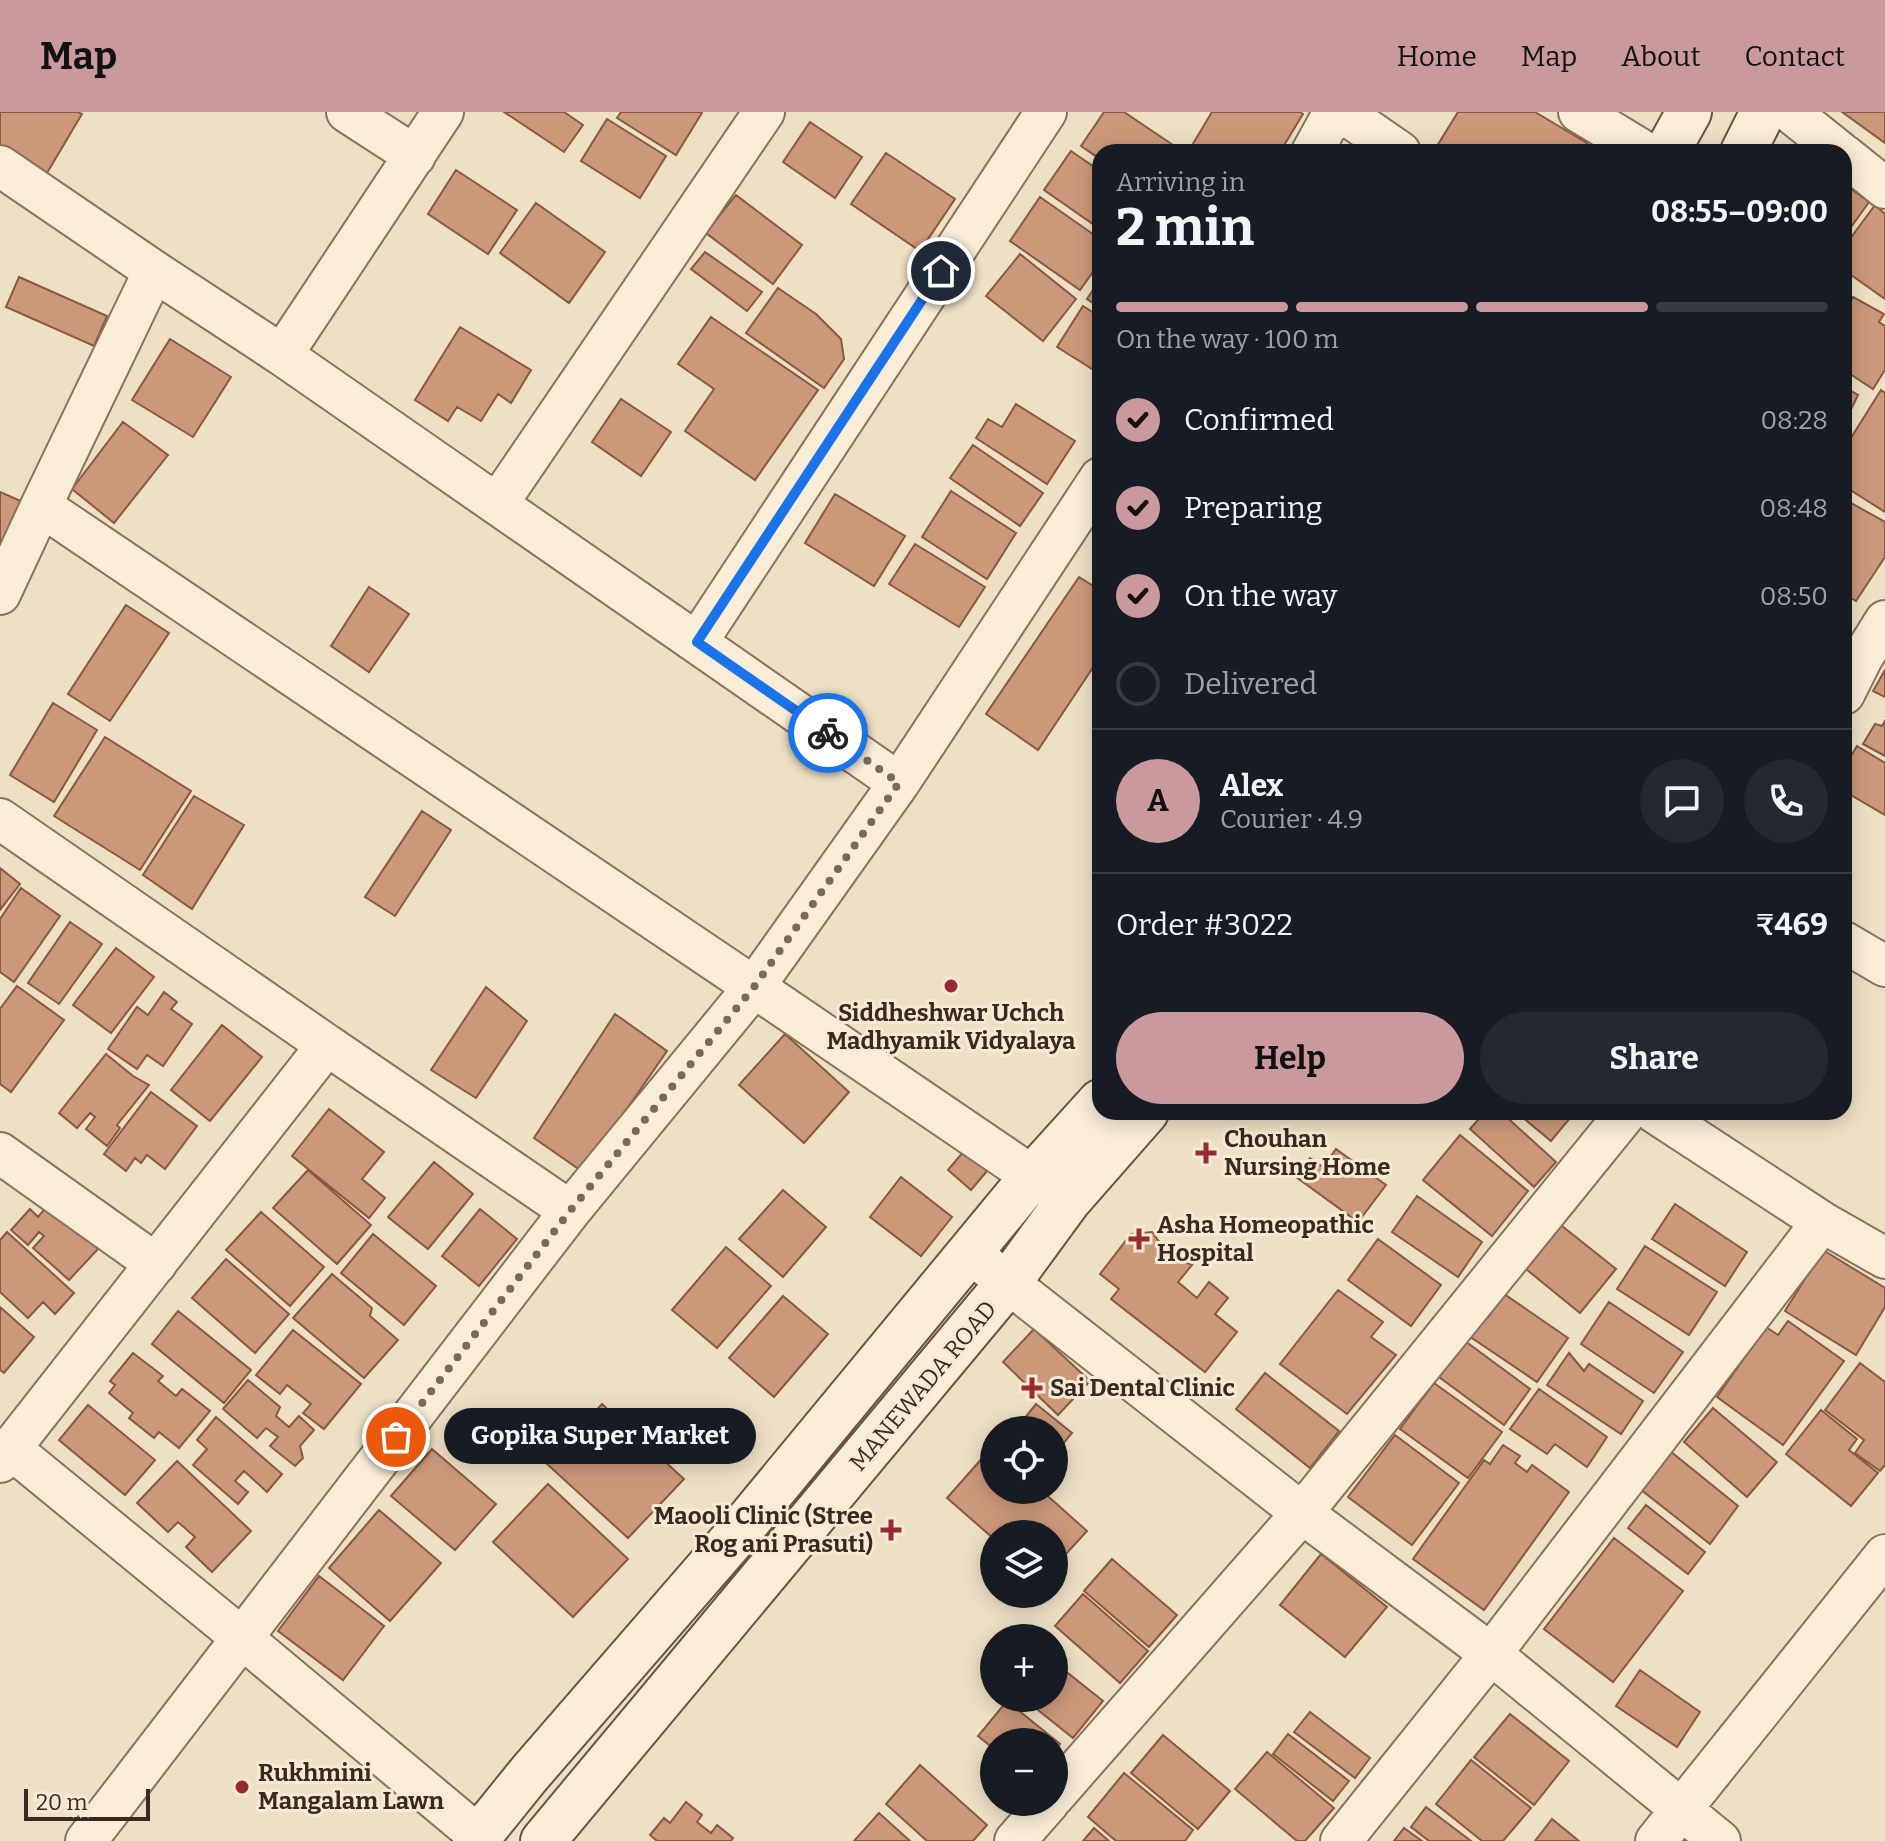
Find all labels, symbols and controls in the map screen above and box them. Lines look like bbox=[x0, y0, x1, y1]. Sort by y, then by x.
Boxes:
text: Map bbox=[40, 33, 117, 79]
text: Home bbox=[1397, 40, 1477, 73]
text: Map bbox=[1521, 40, 1577, 73]
text: About bbox=[1621, 40, 1701, 73]
text: Contact bbox=[1745, 40, 1845, 73]
text: Arriving in bbox=[1116, 167, 1245, 198]
text: 08:55–09:00 bbox=[1651, 194, 1828, 230]
text: 2 min bbox=[1116, 196, 1254, 259]
pin bbox=[907, 237, 975, 305]
icon: home bbox=[919, 249, 963, 293]
text: On the way · 100 m bbox=[1116, 324, 1339, 355]
icon: check bbox=[1116, 398, 1160, 442]
text: Confirmed bbox=[1184, 402, 1334, 438]
text: 08:28 bbox=[1760, 405, 1828, 436]
icon: check bbox=[1116, 486, 1160, 530]
text: Preparing bbox=[1184, 490, 1322, 526]
text: 08:48 bbox=[1759, 493, 1828, 524]
icon: check bbox=[1116, 574, 1160, 618]
text: On the way bbox=[1184, 578, 1337, 614]
text: 08:50 bbox=[1760, 581, 1828, 612]
text: Delivered bbox=[1184, 666, 1317, 702]
courier bbox=[788, 693, 868, 773]
icon: bike bbox=[806, 711, 850, 755]
button: chat bbox=[1640, 759, 1724, 843]
button: phone bbox=[1744, 759, 1828, 843]
text: Alex bbox=[1220, 768, 1283, 804]
text: A bbox=[1147, 783, 1169, 819]
text: Courier · 4.9 bbox=[1220, 804, 1363, 835]
text: Order #3022 bbox=[1116, 907, 1293, 943]
text: ₹469 bbox=[1755, 907, 1828, 943]
marker: Siddheshwar Uchch Madhyamik Vidyalaya bbox=[942, 977, 960, 995]
place label: Siddheshwar Uchch Madhyamik Vidyalaya bbox=[826, 999, 1076, 1055]
button: Help bbox=[1116, 1012, 1464, 1104]
button: Share bbox=[1480, 1012, 1828, 1104]
place label: Chouhan Nursing Home bbox=[1224, 1125, 1390, 1181]
marker: Chouhan Nursing Home bbox=[1195, 1142, 1217, 1164]
place label: Asha Homeopathic Hospital bbox=[1157, 1211, 1374, 1267]
marker: Asha Homeopathic Hospital bbox=[1128, 1228, 1150, 1250]
street label: MANEWADA ROAD bbox=[844, 1295, 1002, 1477]
place label: Sai Dental Clinic bbox=[1050, 1374, 1235, 1402]
marker: Sai Dental Clinic bbox=[1021, 1377, 1043, 1399]
pin bbox=[362, 1403, 430, 1471]
callout: Gopika Super Market bbox=[444, 1409, 756, 1465]
icon: bag bbox=[374, 1415, 418, 1459]
map controls bbox=[980, 1416, 1068, 1816]
button: locate bbox=[980, 1416, 1068, 1504]
text: Gopika Super Market bbox=[471, 1420, 729, 1451]
place label: Maooli Clinic (Stree Rog ani Prasuti) bbox=[654, 1502, 873, 1558]
marker: Maooli Clinic (Stree Rog ani Prasuti) bbox=[880, 1519, 902, 1541]
button: layers bbox=[980, 1520, 1068, 1608]
button: + bbox=[980, 1624, 1068, 1712]
button: − bbox=[980, 1728, 1068, 1816]
place label: Rukhmini Mangalam Lawn bbox=[258, 1759, 444, 1815]
marker: Rukhmini Mangalam Lawn bbox=[233, 1778, 251, 1796]
scale bar bbox=[24, 1785, 150, 1821]
text: 20 m bbox=[36, 1789, 87, 1816]

